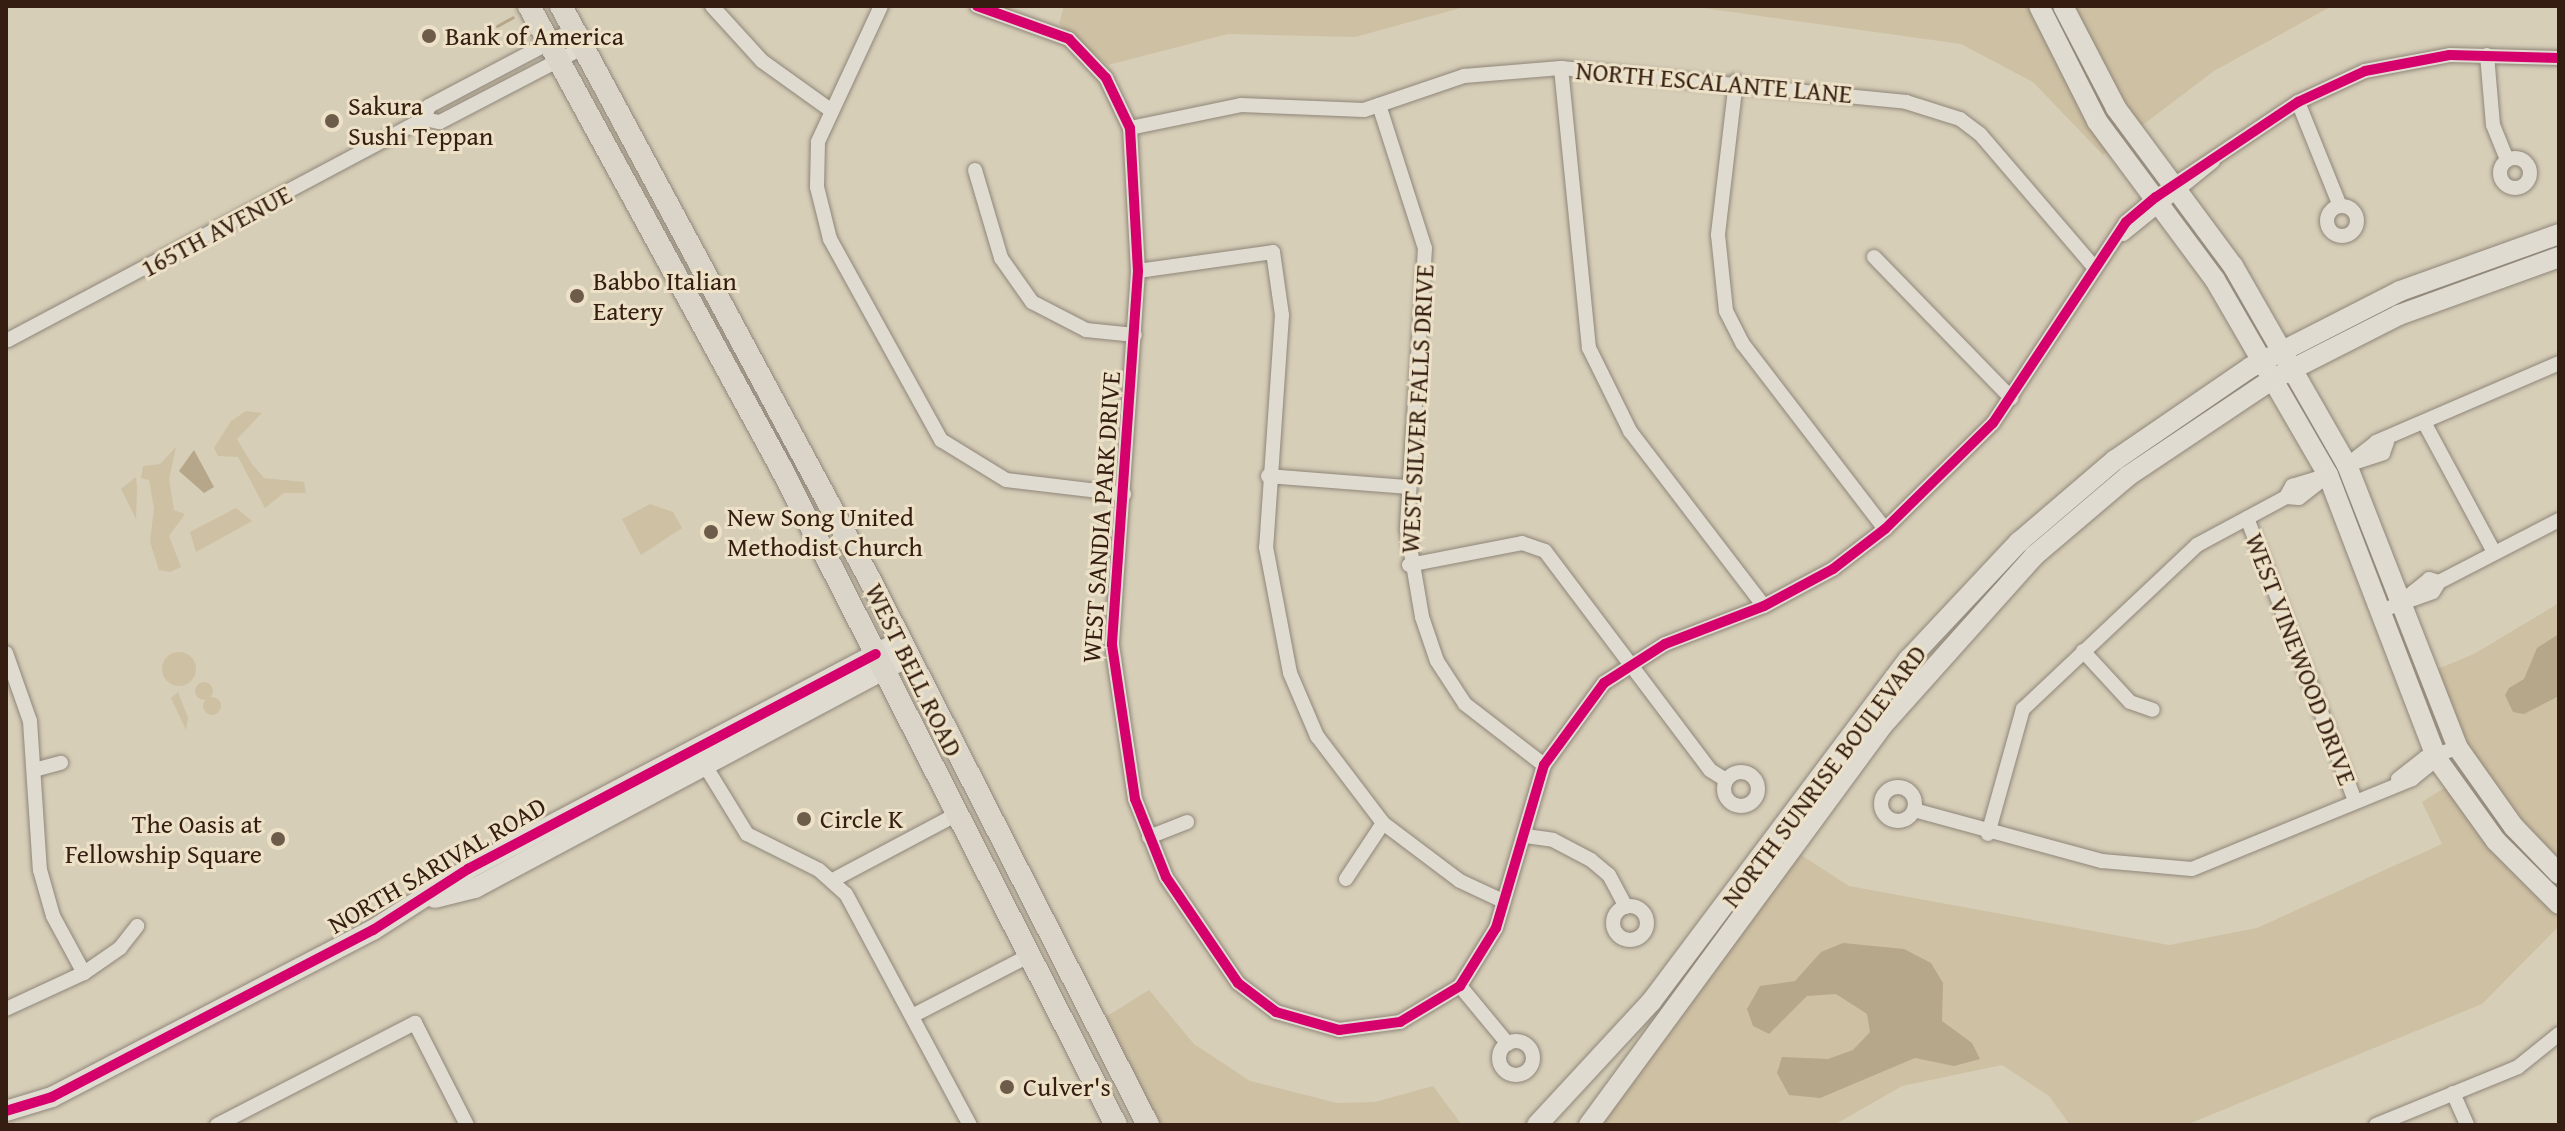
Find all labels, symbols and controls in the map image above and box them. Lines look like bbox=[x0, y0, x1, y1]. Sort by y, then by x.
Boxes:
place label: Bank of America bbox=[445, 20, 624, 52]
marker: Bank of America bbox=[420, 27, 438, 45]
street label: NORTH ESCALANTE LANE bbox=[1575, 54, 1853, 110]
place label: Sakura Sushi Teppan bbox=[348, 90, 493, 152]
marker: Sakura Sushi Teppan bbox=[323, 112, 341, 130]
street label: 165TH AVENUE bbox=[135, 178, 297, 284]
street label: WEST SILVER FALLS DRIVE bbox=[1394, 264, 1440, 554]
place label: Babbo Italian Eatery bbox=[593, 265, 737, 326]
marker: Babbo Italian Eatery bbox=[568, 287, 586, 305]
street label: WEST SANDIA PARK DRIVE bbox=[1075, 370, 1127, 664]
place label: New Song United Methodist Church bbox=[727, 501, 923, 562]
marker: New Song United Methodist Church bbox=[702, 523, 720, 541]
street label: WEST VINEWOOD DRIVE bbox=[2239, 529, 2363, 789]
street label: WEST BELL ROAD bbox=[859, 578, 969, 762]
street label: NORTH SUNRISE BOULEVARD bbox=[1715, 639, 1933, 913]
street label: NORTH SARIVAL ROAD bbox=[322, 790, 552, 940]
place label: Circle K bbox=[820, 803, 903, 835]
place label: The Oasis at Fellowship Square bbox=[65, 808, 262, 870]
marker: Circle K bbox=[795, 810, 813, 828]
marker: The Oasis at Fellowship Square bbox=[269, 830, 287, 848]
place label: Culver's bbox=[1023, 1071, 1111, 1103]
marker: Culver's bbox=[998, 1078, 1016, 1096]

